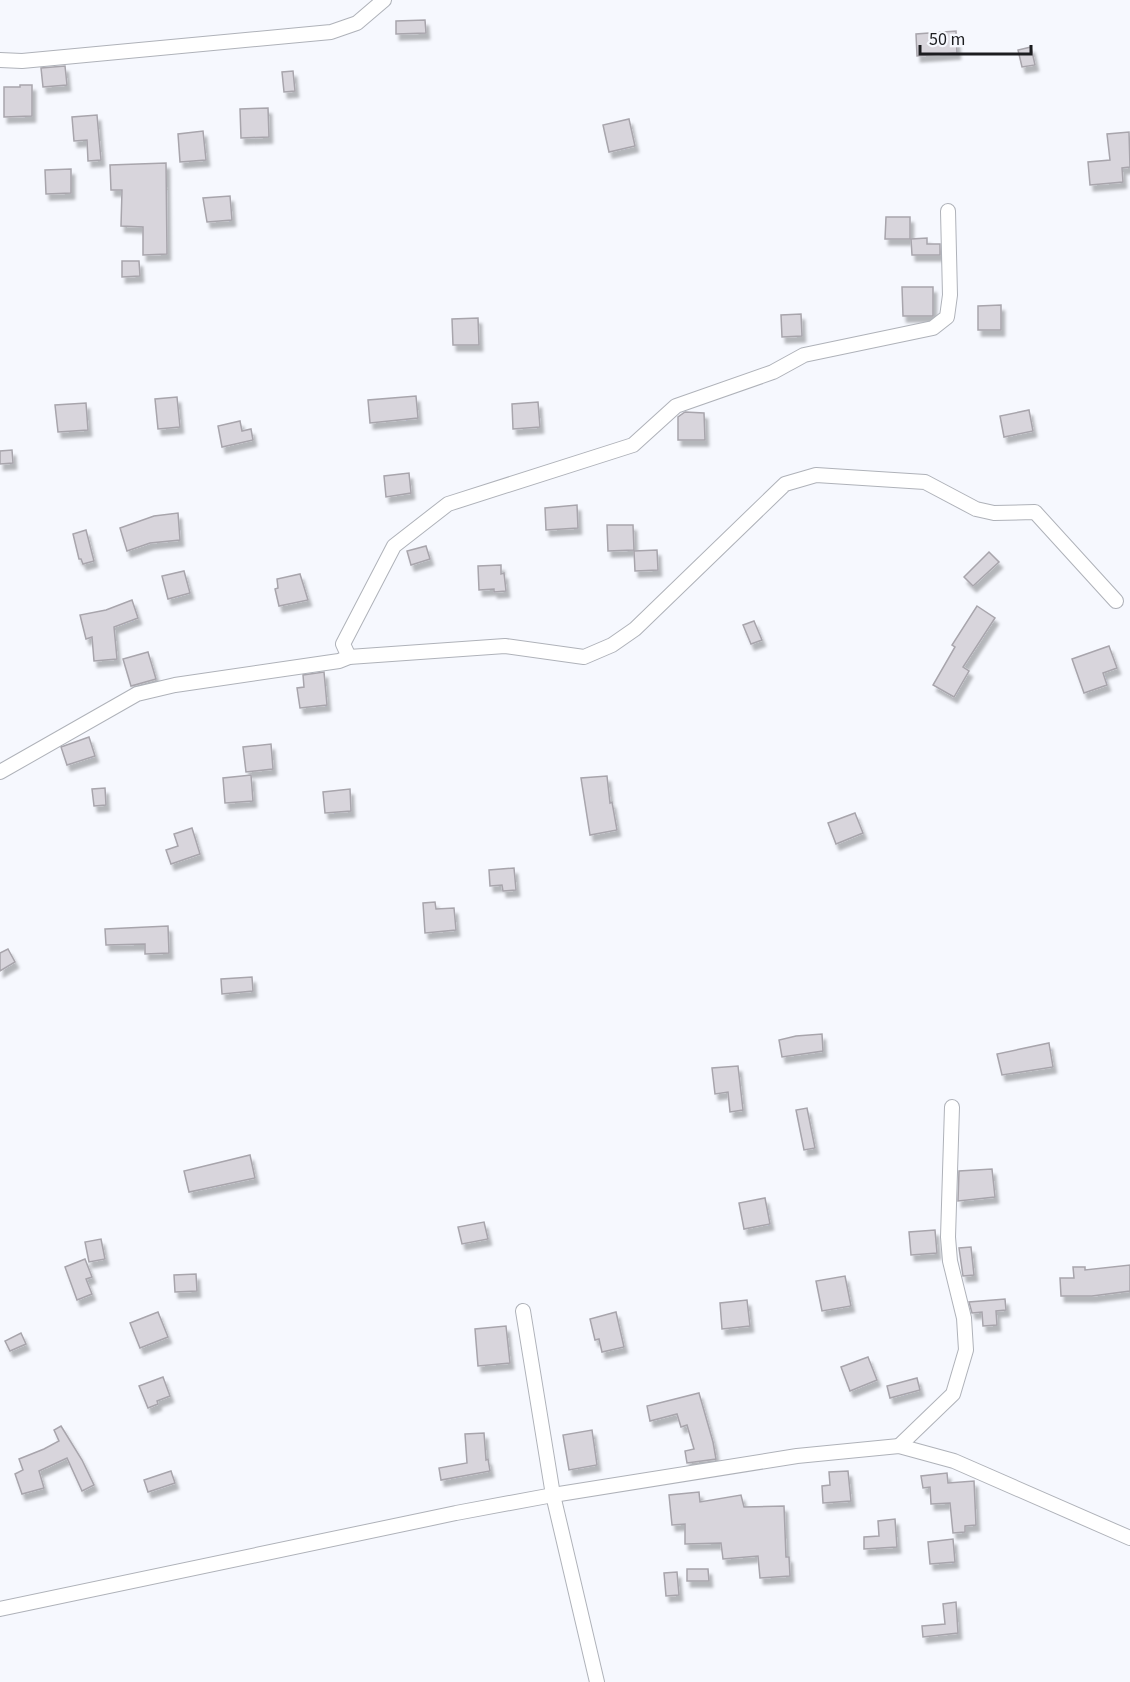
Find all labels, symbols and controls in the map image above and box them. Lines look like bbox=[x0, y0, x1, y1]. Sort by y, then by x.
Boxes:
scale bar bbox=[920, 18, 1031, 56]
text: 50 m bbox=[929, 27, 965, 52]

